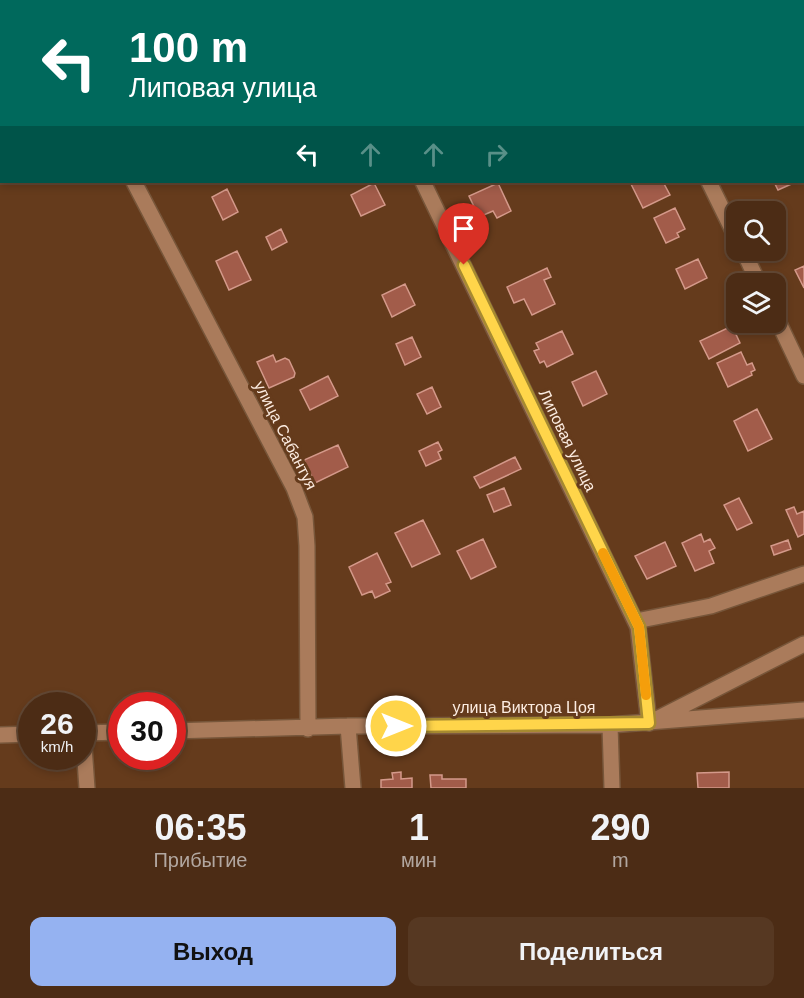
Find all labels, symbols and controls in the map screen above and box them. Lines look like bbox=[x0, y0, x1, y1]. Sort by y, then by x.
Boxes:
icon: left bbox=[30, 24, 108, 102]
text: 100 m bbox=[129, 24, 248, 71]
text: Липовая улица bbox=[129, 73, 317, 103]
icon: left bbox=[291, 138, 324, 171]
icon: ahead bbox=[354, 138, 387, 171]
icon: ahead bbox=[417, 138, 450, 171]
icon: right bbox=[480, 138, 513, 171]
map controls bbox=[726, 201, 786, 333]
button: search bbox=[726, 201, 786, 261]
pin bbox=[438, 203, 489, 265]
icon: arrive bbox=[447, 212, 480, 245]
button: layers bbox=[726, 273, 786, 333]
street label: улица Сабантуя bbox=[251, 378, 320, 492]
street label: Липовая улица bbox=[536, 386, 600, 494]
speed limit sign: 30 bbox=[108, 692, 186, 770]
position arrow bbox=[364, 694, 428, 758]
street label: улица Виктора Цоя bbox=[453, 699, 595, 716]
text: 26 bbox=[40, 707, 74, 740]
text: km/h bbox=[41, 738, 73, 755]
text: 06:35 bbox=[154, 807, 247, 848]
text: 1 bbox=[409, 807, 429, 848]
text: 290 bbox=[590, 807, 650, 848]
text: Прибытие bbox=[153, 849, 247, 871]
text: мин bbox=[401, 849, 437, 871]
text: m bbox=[612, 849, 629, 871]
button: Выход bbox=[30, 917, 396, 986]
button: Поделиться bbox=[408, 917, 774, 986]

